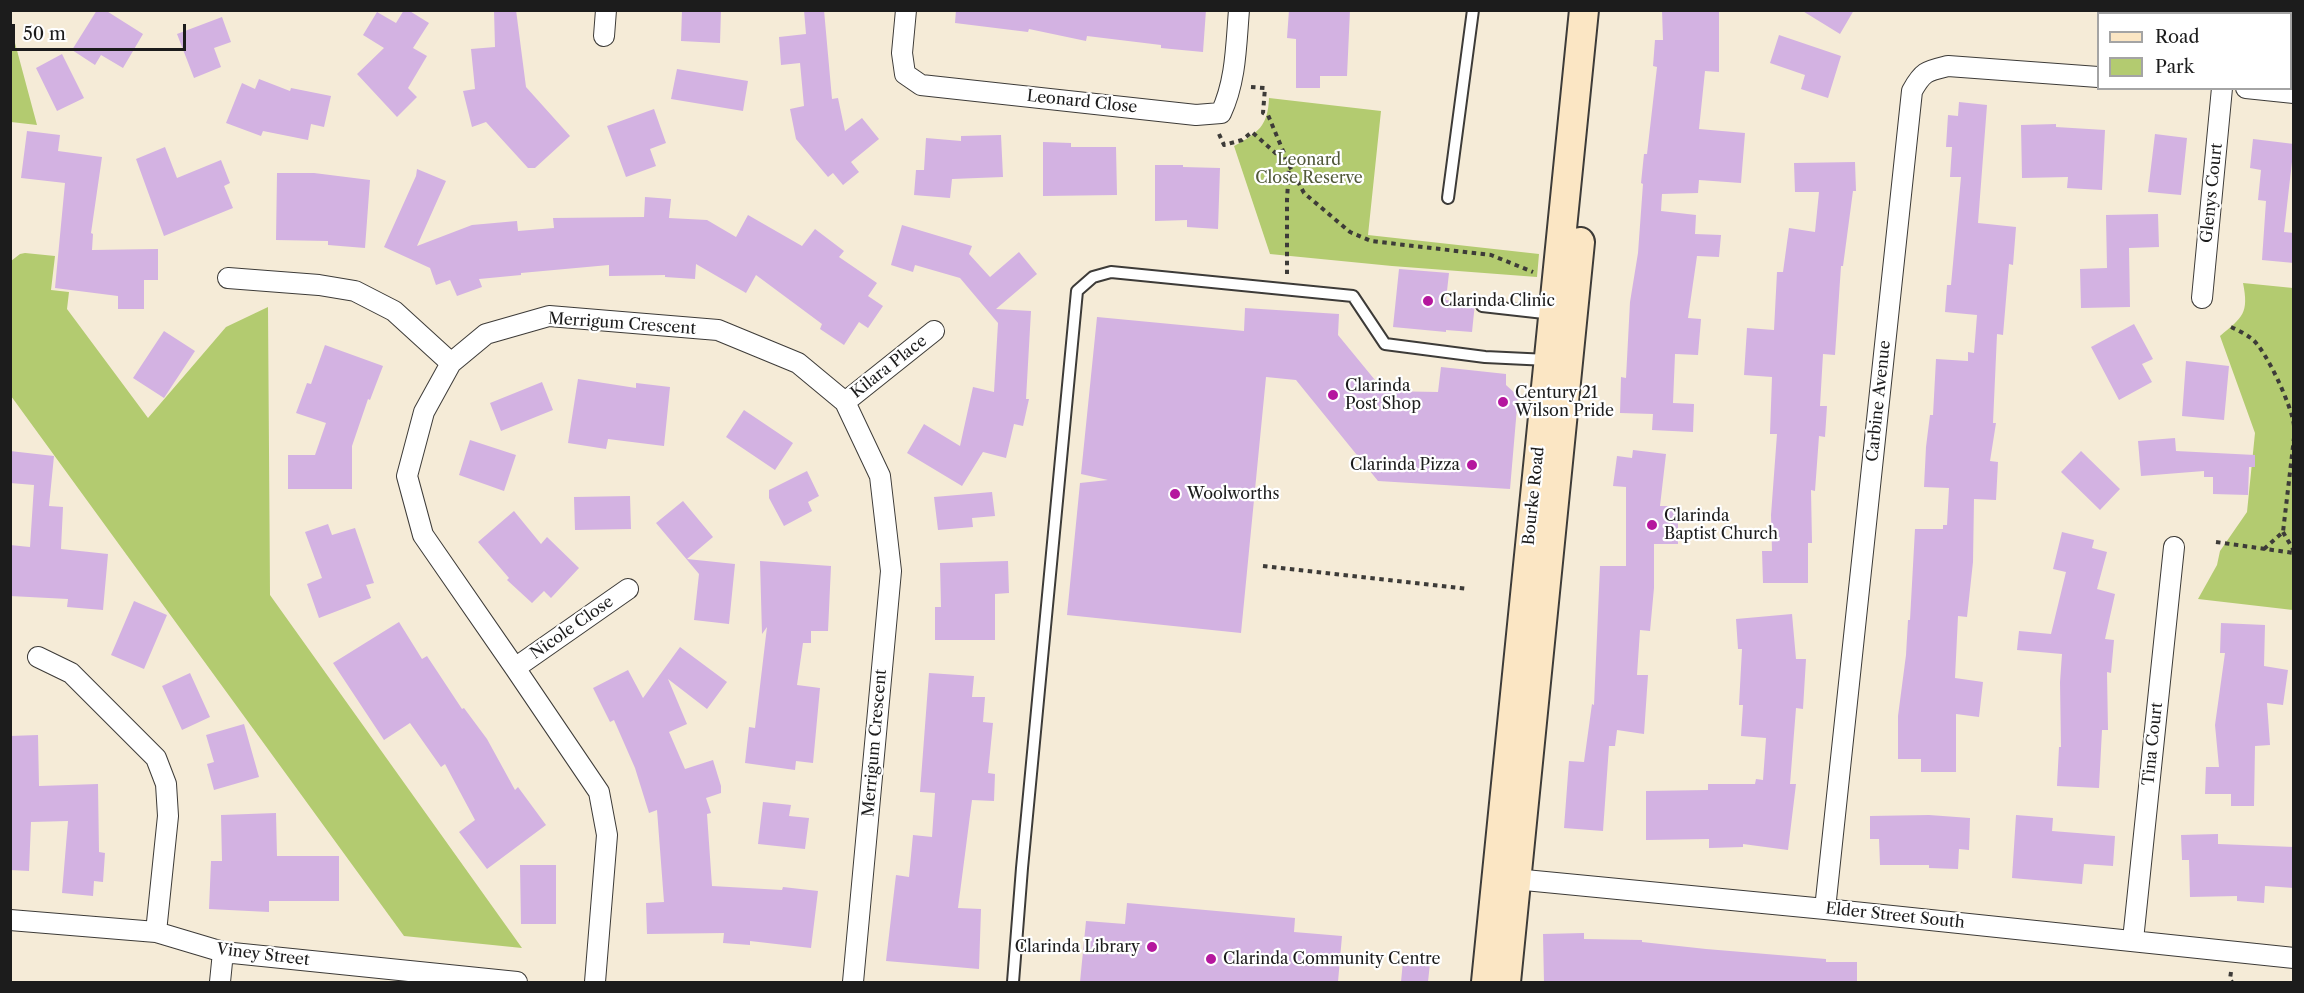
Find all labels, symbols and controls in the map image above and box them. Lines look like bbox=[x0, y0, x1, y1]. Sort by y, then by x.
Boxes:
scale bar bbox=[15, 12, 189, 50]
legend bbox=[2097, 12, 2292, 90]
text: 50 m bbox=[23, 23, 66, 45]
text: Road bbox=[2155, 26, 2200, 48]
text: Park bbox=[2155, 56, 2194, 78]
street label: Leonard Close bbox=[1026, 87, 1138, 117]
street label: Glenys Court bbox=[2197, 142, 2227, 244]
park label: Leonard Close Reserve bbox=[1255, 150, 1363, 188]
place label: Clarinda Clinic bbox=[1440, 291, 1555, 311]
marker: Clarinda Clinic bbox=[1421, 294, 1435, 308]
street label: Merrigum Crescent bbox=[547, 309, 697, 339]
street label: Kilara Place bbox=[847, 331, 931, 403]
street label: Carbine Avenue bbox=[1863, 339, 1895, 463]
place label: Clarinda Post Shop bbox=[1345, 376, 1421, 414]
place label: Century 21 Wilson Pride bbox=[1515, 383, 1614, 421]
marker: Clarinda Post Shop bbox=[1326, 388, 1340, 402]
marker: Century 21 Wilson Pride bbox=[1496, 395, 1510, 409]
street label: Bourke Road bbox=[1519, 446, 1549, 546]
place label: Clarinda Pizza bbox=[1350, 455, 1460, 475]
marker: Clarinda Pizza bbox=[1465, 458, 1479, 472]
place label: Woolworths bbox=[1187, 484, 1279, 504]
marker: Woolworths bbox=[1168, 487, 1182, 501]
place label: Clarinda Baptist Church bbox=[1664, 506, 1778, 544]
marker: Clarinda Baptist Church bbox=[1645, 518, 1659, 532]
street label: Nicole Close bbox=[527, 592, 617, 664]
street label: Merrigum Crescent bbox=[859, 668, 891, 818]
street label: Tina Court bbox=[2139, 701, 2167, 787]
street label: Elder Street South bbox=[1824, 899, 1966, 933]
place label: Clarinda Library bbox=[1015, 937, 1140, 957]
street label: Viney Street bbox=[215, 940, 311, 970]
marker: Clarinda Library bbox=[1145, 940, 1159, 954]
place label: Clarinda Community Centre bbox=[1223, 949, 1441, 969]
marker: Clarinda Community Centre bbox=[1204, 952, 1218, 966]

